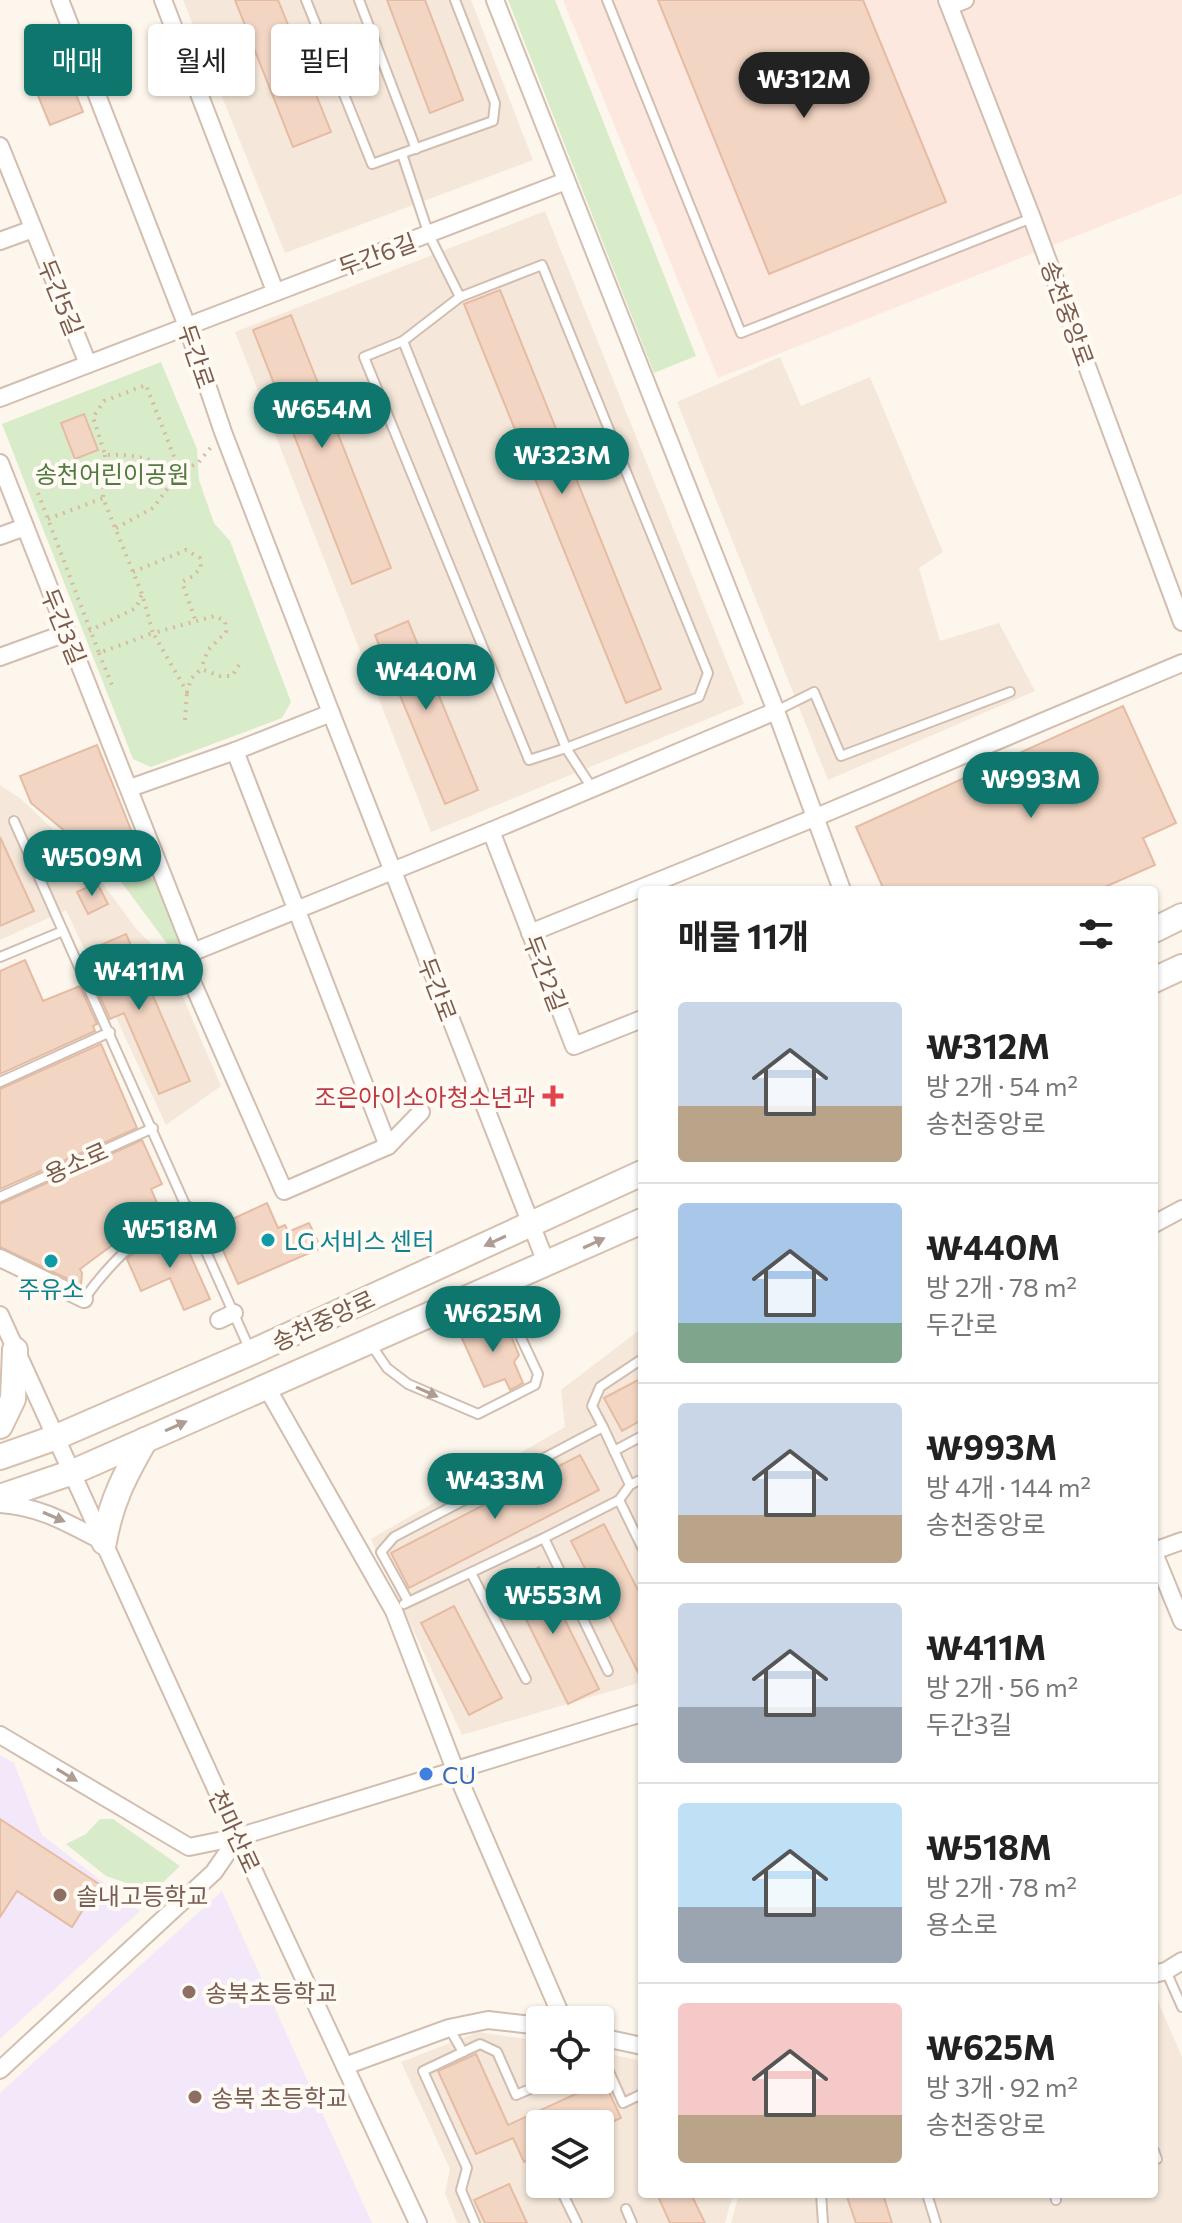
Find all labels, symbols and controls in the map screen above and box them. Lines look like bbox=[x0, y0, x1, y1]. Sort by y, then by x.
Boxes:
chip: 매매 bbox=[24, 24, 132, 96]
chip: 월세 bbox=[148, 24, 255, 96]
chip: 필터 bbox=[271, 24, 379, 96]
pin: ₩312M bbox=[748, 52, 860, 120]
text: ₩312M bbox=[757, 62, 851, 93]
street label: 두간6길 bbox=[334, 227, 420, 281]
street label: 두간5길 bbox=[33, 254, 89, 340]
street label: 송천중앙로 bbox=[1035, 256, 1101, 370]
street label: 두간로 bbox=[173, 320, 221, 392]
pin: ₩654M bbox=[266, 382, 378, 450]
text: ₩654M bbox=[272, 392, 372, 423]
pin: ₩323M bbox=[506, 428, 618, 496]
text: ₩323M bbox=[513, 438, 611, 469]
park label: 송천어린이공원 bbox=[35, 459, 189, 488]
street label: 두간3길 bbox=[36, 584, 92, 668]
pin: ₩440M bbox=[370, 644, 482, 712]
text: ₩440M bbox=[375, 654, 477, 685]
pin: ₩993M bbox=[975, 752, 1087, 820]
text: ₩993M bbox=[981, 762, 1081, 793]
pin: ₩509M bbox=[36, 830, 148, 898]
text: ₩509M bbox=[41, 840, 143, 871]
icon: filters bbox=[1074, 912, 1118, 956]
text: 매물 11개 bbox=[678, 914, 809, 956]
street label: 두간2길 bbox=[518, 931, 574, 1015]
pin: ₩411M bbox=[83, 944, 195, 1012]
street label: 두간로 bbox=[413, 953, 463, 1025]
text: ₩411M bbox=[93, 954, 185, 985]
text: ₩312M bbox=[926, 1024, 1050, 1066]
icon: home bbox=[742, 1034, 838, 1130]
text: 방 2개 · 54 m² bbox=[926, 1070, 1078, 1101]
place label: 조은아이소아청소년과 bbox=[314, 1082, 535, 1111]
marker: 조은아이소아청소년과 bbox=[542, 1085, 564, 1107]
text: 송천중앙로 bbox=[926, 1107, 1046, 1138]
street label: 용소로 bbox=[40, 1135, 112, 1189]
pin: ₩518M bbox=[114, 1202, 226, 1270]
text: ₩518M bbox=[122, 1212, 218, 1243]
text: ₩440M bbox=[926, 1225, 1060, 1267]
place label: LG 서비스 센터 bbox=[284, 1226, 434, 1255]
marker: LG 서비스 센터 bbox=[259, 1231, 277, 1249]
one-way arrow bbox=[483, 1234, 507, 1248]
icon: home bbox=[742, 1235, 838, 1331]
one-way arrow bbox=[582, 1236, 606, 1250]
marker: 주유소 bbox=[42, 1252, 60, 1270]
text: 방 2개 · 78 m² bbox=[926, 1271, 1077, 1302]
place label: 주유소 bbox=[18, 1274, 84, 1303]
street label: 송천중앙로 bbox=[267, 1284, 379, 1356]
pin: ₩625M bbox=[437, 1286, 549, 1354]
text: ₩625M bbox=[443, 1296, 543, 1327]
text: 두간로 bbox=[926, 1308, 998, 1339]
one-way arrow bbox=[416, 1386, 439, 1399]
one-way arrow bbox=[164, 1419, 188, 1433]
text: ₩993M bbox=[926, 1425, 1057, 1467]
icon: home bbox=[742, 1435, 838, 1531]
pin: ₩433M bbox=[439, 1453, 551, 1521]
text: ₩433M bbox=[445, 1463, 545, 1494]
text: 방 4개 · 144 m² bbox=[926, 1471, 1091, 1502]
text: 송천중앙로 bbox=[926, 1508, 1046, 1539]
one-way arrow bbox=[42, 1510, 66, 1523]
pin: ₩553M bbox=[497, 1568, 609, 1636]
text: ₩553M bbox=[504, 1578, 602, 1609]
text: ₩411M bbox=[926, 1625, 1046, 1667]
icon: home bbox=[742, 1635, 838, 1731]
text: 방 2개 · 56 m² bbox=[926, 1671, 1078, 1702]
text: 두간3길 bbox=[926, 1708, 1013, 1739]
place label: CU bbox=[442, 1760, 476, 1789]
marker: CU bbox=[417, 1765, 435, 1783]
one-way arrow bbox=[56, 1768, 78, 1782]
street label: 천마산로 bbox=[203, 1785, 267, 1877]
text: ₩518M bbox=[926, 1825, 1052, 1867]
icon: home bbox=[742, 1835, 838, 1931]
text: 방 2개 · 78 m² bbox=[926, 1871, 1077, 1902]
place label: 솔내고등학교 bbox=[76, 1881, 208, 1910]
marker: 솔내고등학교 bbox=[51, 1886, 69, 1904]
text: 용소로 bbox=[926, 1908, 998, 1939]
place label: 송북초등학교 bbox=[205, 1978, 337, 2007]
marker: 송북초등학교 bbox=[180, 1983, 198, 2001]
map controls bbox=[526, 2006, 614, 2198]
button: locate bbox=[526, 2006, 614, 2094]
text: ₩625M bbox=[926, 2025, 1056, 2067]
icon: home bbox=[742, 2035, 838, 2131]
text: 방 3개 · 92 m² bbox=[926, 2071, 1078, 2102]
place label: 송북 초등학교 bbox=[211, 2083, 348, 2112]
marker: 송북 초등학교 bbox=[186, 2088, 204, 2106]
text: 송천중앙로 bbox=[926, 2108, 1046, 2139]
button: layers bbox=[526, 2110, 614, 2198]

